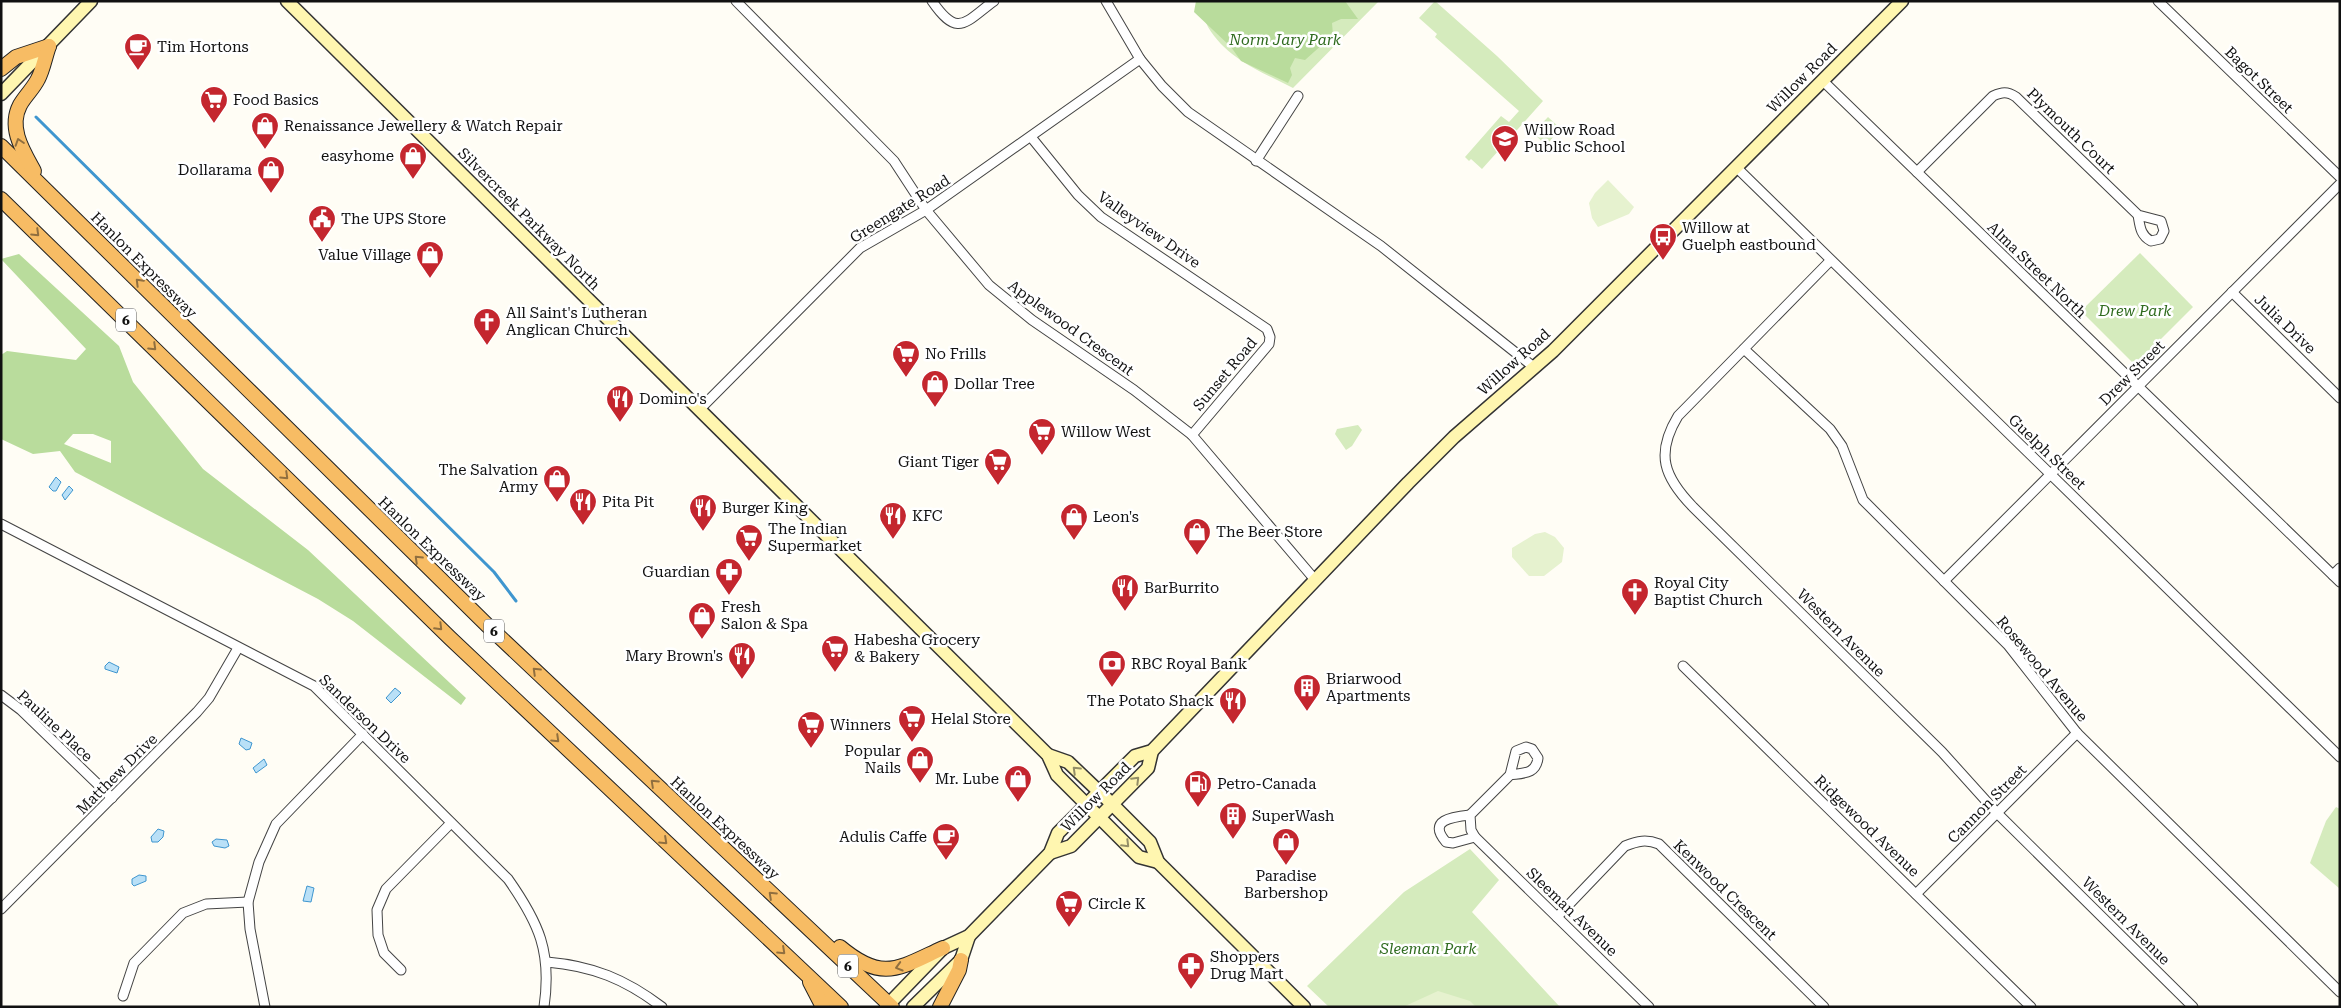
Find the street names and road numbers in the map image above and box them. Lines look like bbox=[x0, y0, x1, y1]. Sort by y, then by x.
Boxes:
street label: Willow Road bbox=[1763, 39, 1841, 117]
street label: Bagot Street bbox=[2221, 43, 2297, 117]
street label: Plymouth Court bbox=[2023, 84, 2119, 178]
street label: Silvercreek Parkway North bbox=[454, 144, 604, 294]
street label: Greengate Road bbox=[847, 171, 954, 247]
street label: Valleyview Drive bbox=[1094, 188, 1204, 272]
street label: Hanlon Expressway bbox=[87, 208, 201, 322]
street label: Alma Street North bbox=[1984, 218, 2090, 322]
street label: Applewood Crescent bbox=[1005, 276, 1138, 380]
street label: Julia Drive bbox=[2251, 290, 2319, 358]
road number: 6 bbox=[116, 308, 136, 332]
street label: Willow Road bbox=[1474, 325, 1554, 399]
street label: Sunset Road bbox=[1189, 333, 1261, 414]
street label: Drew Street bbox=[2096, 336, 2169, 409]
street label: Guelph Street bbox=[2005, 411, 2090, 494]
street label: Hanlon Expressway bbox=[375, 493, 490, 605]
street label: Western Avenue bbox=[1793, 585, 1889, 681]
street label: Rosewood Avenue bbox=[1993, 613, 2091, 725]
road number: 6 bbox=[484, 620, 504, 642]
street label: Sanderson Drive bbox=[316, 671, 414, 767]
street label: Pauline Place bbox=[14, 686, 96, 766]
street label: Matthew Drive bbox=[73, 730, 161, 818]
street label: Willow Road bbox=[1057, 758, 1135, 836]
street label: Cannon Street bbox=[1944, 761, 2030, 847]
street label: Ridgewood Avenue bbox=[1811, 771, 1923, 881]
street label: Hanlon Expressway bbox=[667, 773, 783, 883]
street label: Kenwood Crescent bbox=[1670, 836, 1781, 944]
street label: Sleeman Avenue bbox=[1523, 864, 1621, 960]
street label: Western Avenue bbox=[2078, 873, 2174, 969]
road number: 6 bbox=[838, 954, 858, 978]

